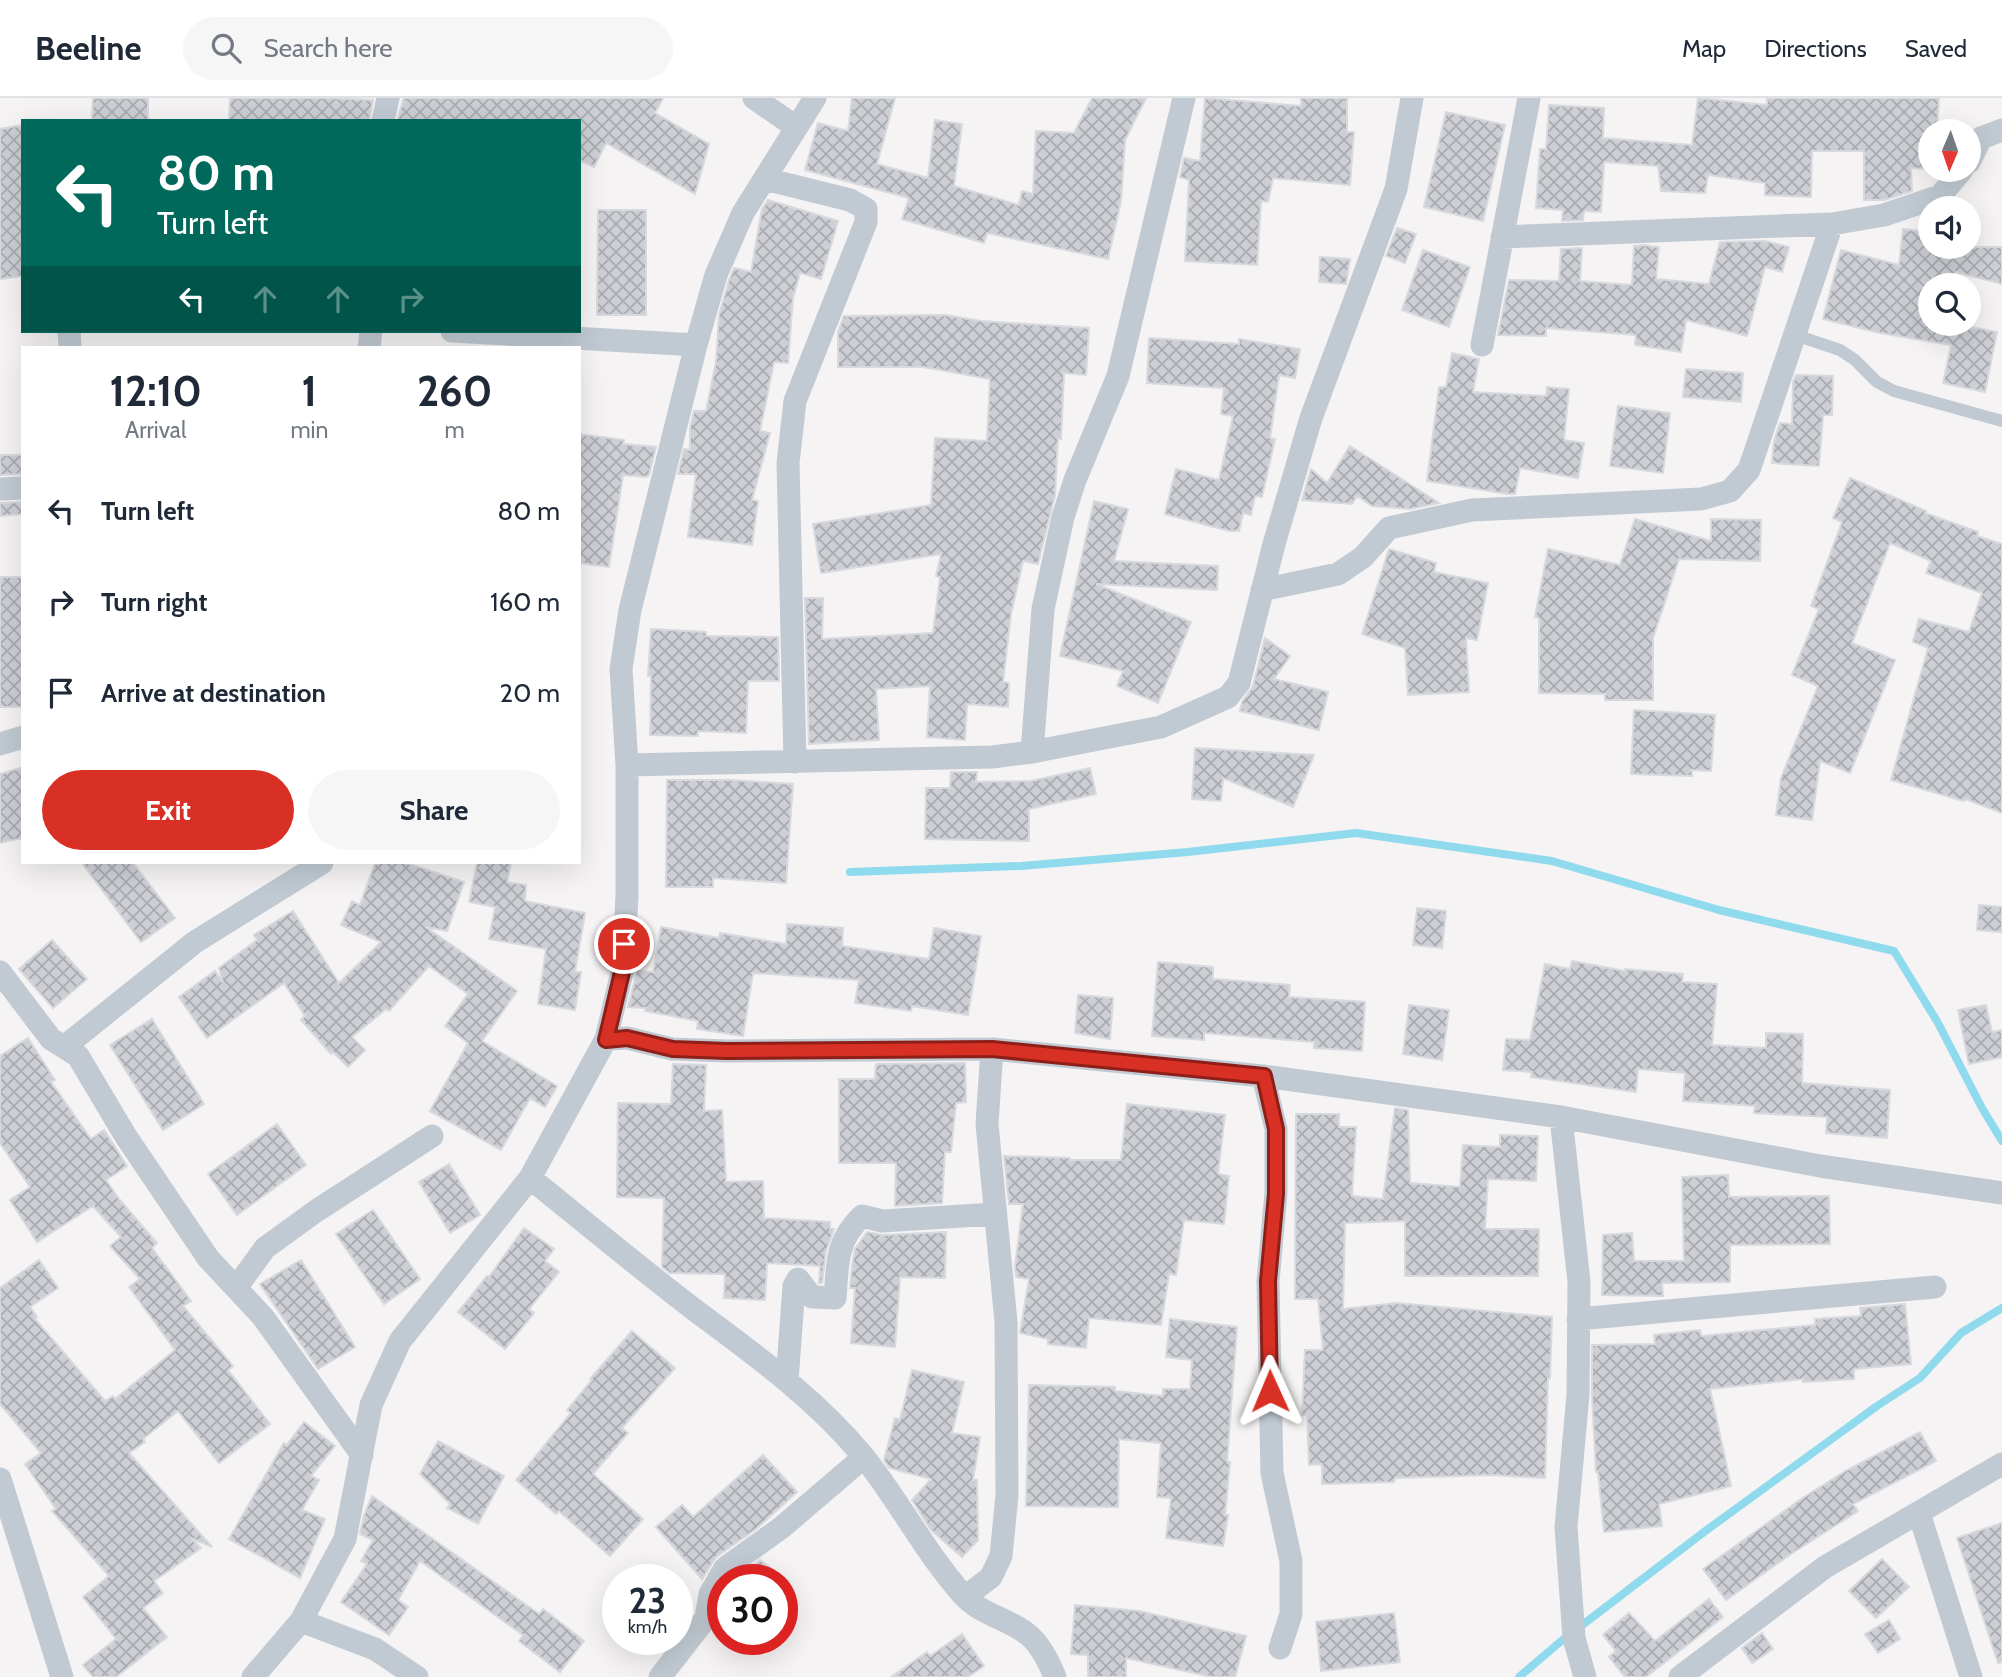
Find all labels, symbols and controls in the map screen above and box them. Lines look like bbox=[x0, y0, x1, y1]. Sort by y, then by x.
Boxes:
search box bbox=[183, 17, 673, 80]
text: Beeline bbox=[35, 28, 141, 68]
icon: search bbox=[207, 29, 245, 67]
text: Search here bbox=[263, 32, 393, 64]
text: Map bbox=[1682, 34, 1726, 63]
text: Directions bbox=[1764, 34, 1867, 63]
text: Saved bbox=[1905, 34, 1967, 63]
north arrow bbox=[1918, 119, 1981, 182]
map controls bbox=[1918, 119, 1981, 336]
text: 80 m bbox=[157, 143, 275, 202]
icon: left bbox=[42, 147, 133, 238]
button: sound bbox=[1918, 196, 1981, 259]
text: Turn left bbox=[157, 203, 268, 242]
button: search bbox=[1918, 273, 1981, 336]
icon: left bbox=[173, 280, 211, 318]
icon: ahead bbox=[246, 280, 284, 318]
icon: ahead bbox=[319, 280, 357, 318]
icon: right bbox=[392, 280, 430, 318]
text: 12:10 bbox=[110, 365, 202, 417]
text: 1 bbox=[302, 365, 317, 417]
text: 260 bbox=[417, 365, 492, 417]
text: Arrival bbox=[125, 416, 186, 444]
text: min bbox=[290, 416, 328, 444]
text: m bbox=[445, 416, 465, 444]
icon: left bbox=[42, 492, 80, 530]
text: Turn left bbox=[101, 495, 194, 527]
text: 80 m bbox=[497, 495, 560, 527]
icon: right bbox=[42, 583, 80, 621]
text: Turn right bbox=[101, 586, 207, 618]
text: 160 m bbox=[490, 586, 560, 618]
icon: arrive bbox=[42, 674, 80, 712]
text: Arrive at destination bbox=[101, 677, 326, 709]
text: 20 m bbox=[500, 677, 560, 709]
button: Exit bbox=[42, 770, 294, 850]
button: Share bbox=[308, 770, 560, 850]
pin bbox=[594, 914, 654, 974]
icon: arrive bbox=[605, 925, 643, 963]
position arrow bbox=[1233, 1354, 1307, 1428]
speed limit sign: 30 bbox=[707, 1564, 798, 1655]
text: 23 bbox=[629, 1579, 666, 1622]
text: km/h bbox=[628, 1616, 667, 1638]

